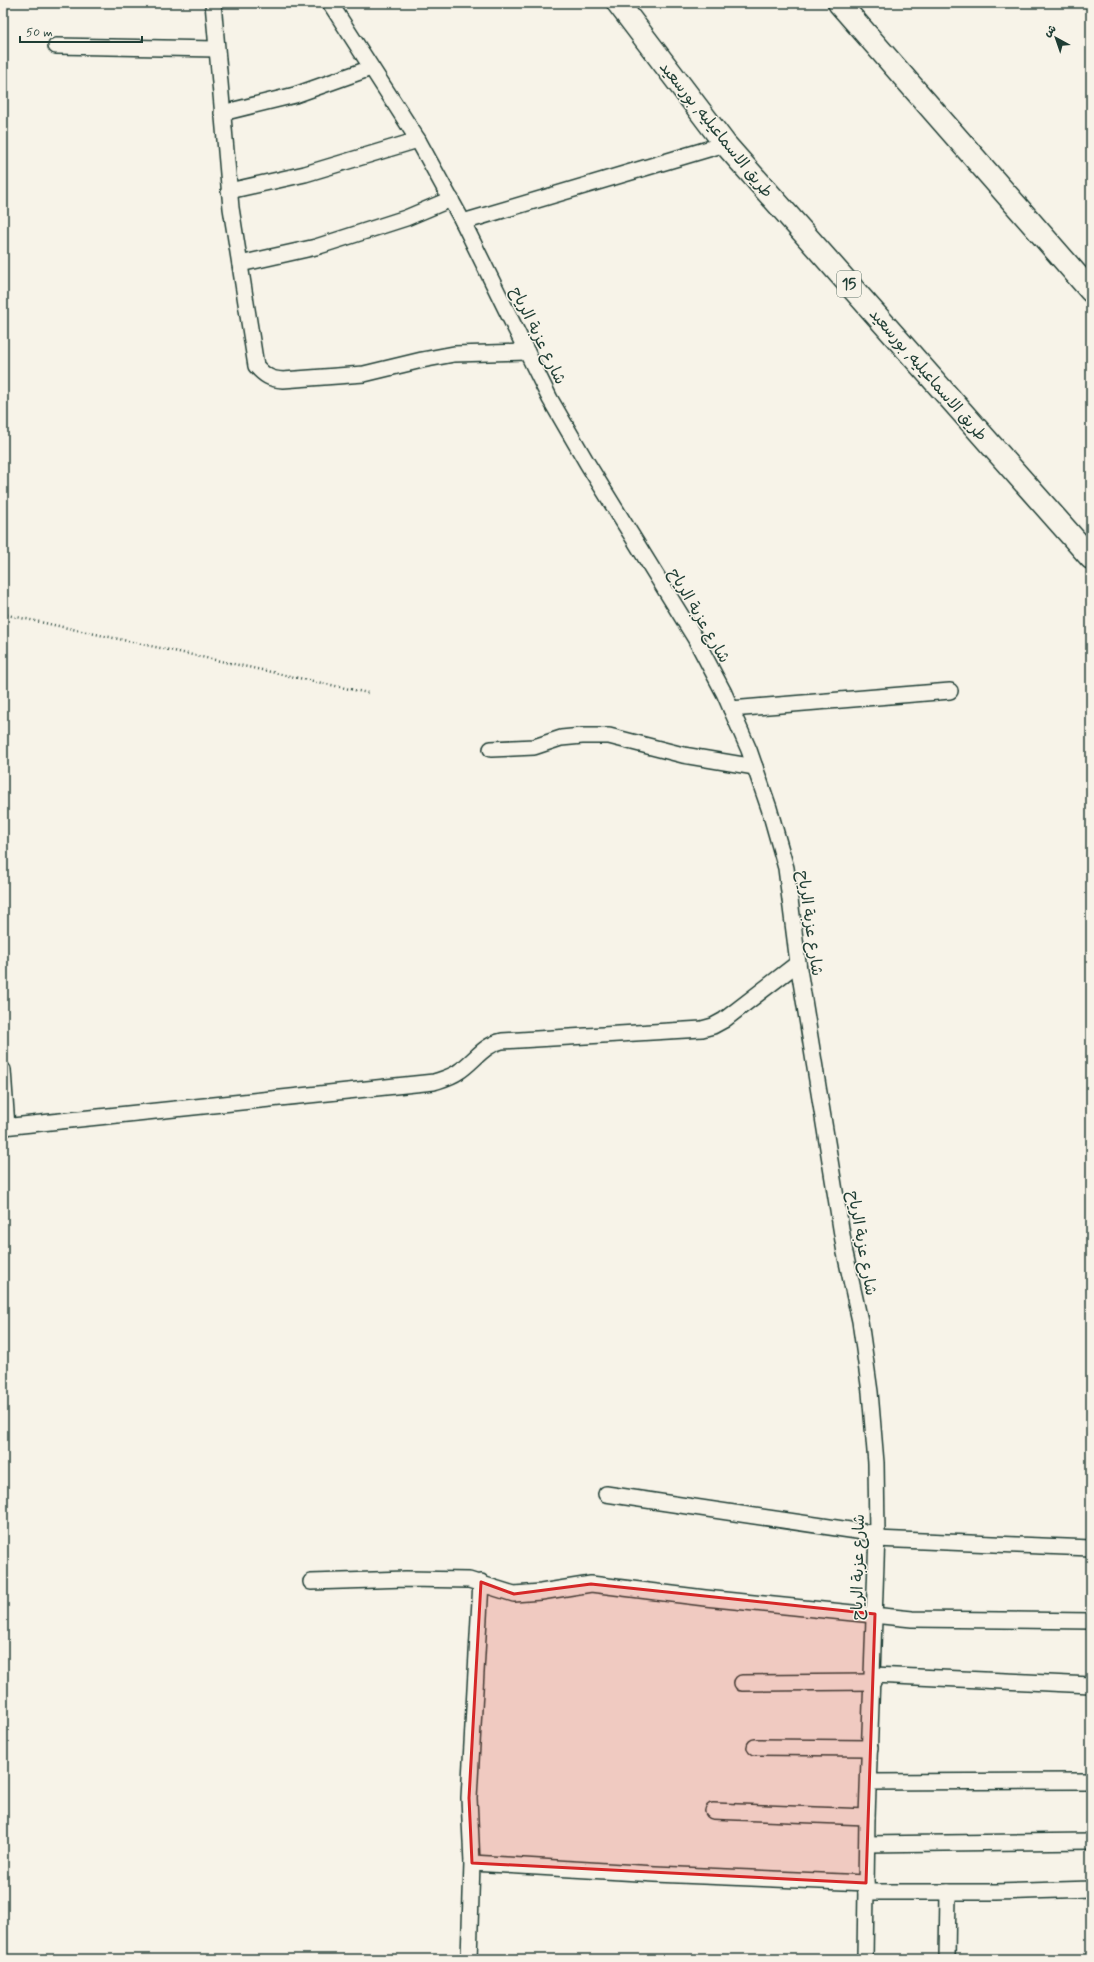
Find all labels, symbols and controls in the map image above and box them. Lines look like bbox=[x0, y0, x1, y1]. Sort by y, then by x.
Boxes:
scale bar bbox=[20, 18, 142, 44]
north arrow bbox=[1036, 18, 1076, 58]
text: ش bbox=[1041, 22, 1059, 40]
text: 50 m bbox=[26, 25, 53, 41]
street label: طريق الاسماعيليه, بورسعيد bbox=[654, 57, 777, 202]
road number: 15 bbox=[837, 271, 861, 297]
street label: شارع عزبة الرياح bbox=[505, 283, 570, 388]
street label: طريق الاسماعيليه, بورسعيد bbox=[864, 304, 991, 446]
street label: شارع عزبة الرياح bbox=[663, 565, 734, 667]
street label: شارع عزبة الرياح bbox=[792, 869, 827, 977]
street label: شارع عزبة الرياح bbox=[842, 1189, 881, 1297]
street label: شارع عزبة الرياح bbox=[847, 1514, 870, 1620]

